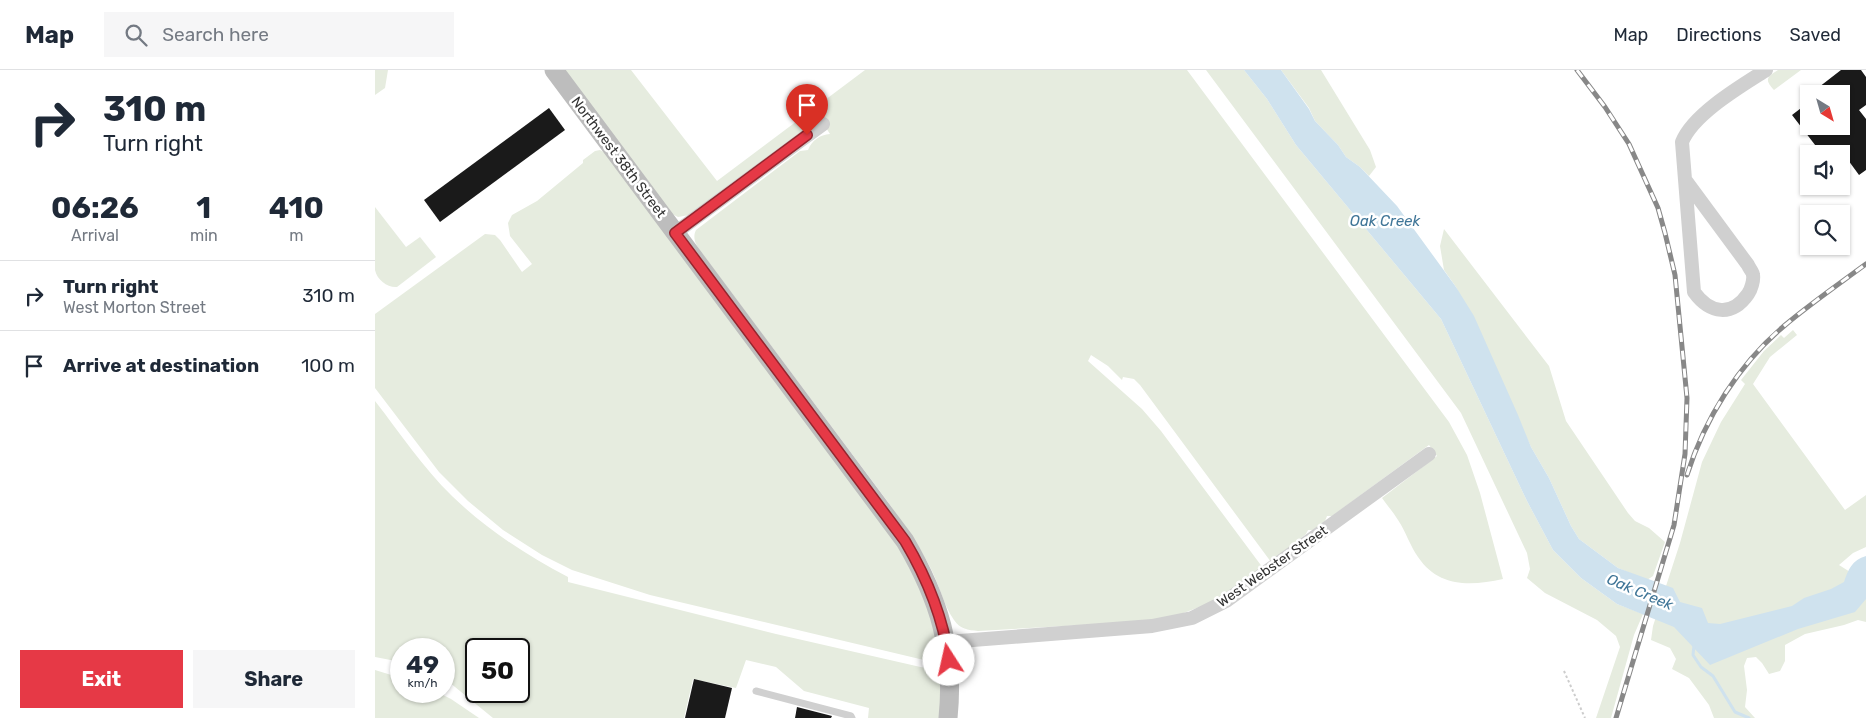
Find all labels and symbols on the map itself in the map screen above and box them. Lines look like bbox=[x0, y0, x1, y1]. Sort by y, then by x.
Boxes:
pin bbox=[786, 84, 828, 135]
north arrow bbox=[1800, 85, 1850, 135]
street label: Northwest 38th Street bbox=[568, 93, 670, 222]
water label: Oak Creek bbox=[1350, 212, 1420, 230]
street label: West Webster Street bbox=[1214, 522, 1331, 611]
water label: Oak Creek bbox=[1604, 570, 1676, 614]
position arrow bbox=[922, 633, 974, 685]
speed limit sign: 50 bbox=[465, 638, 530, 703]

